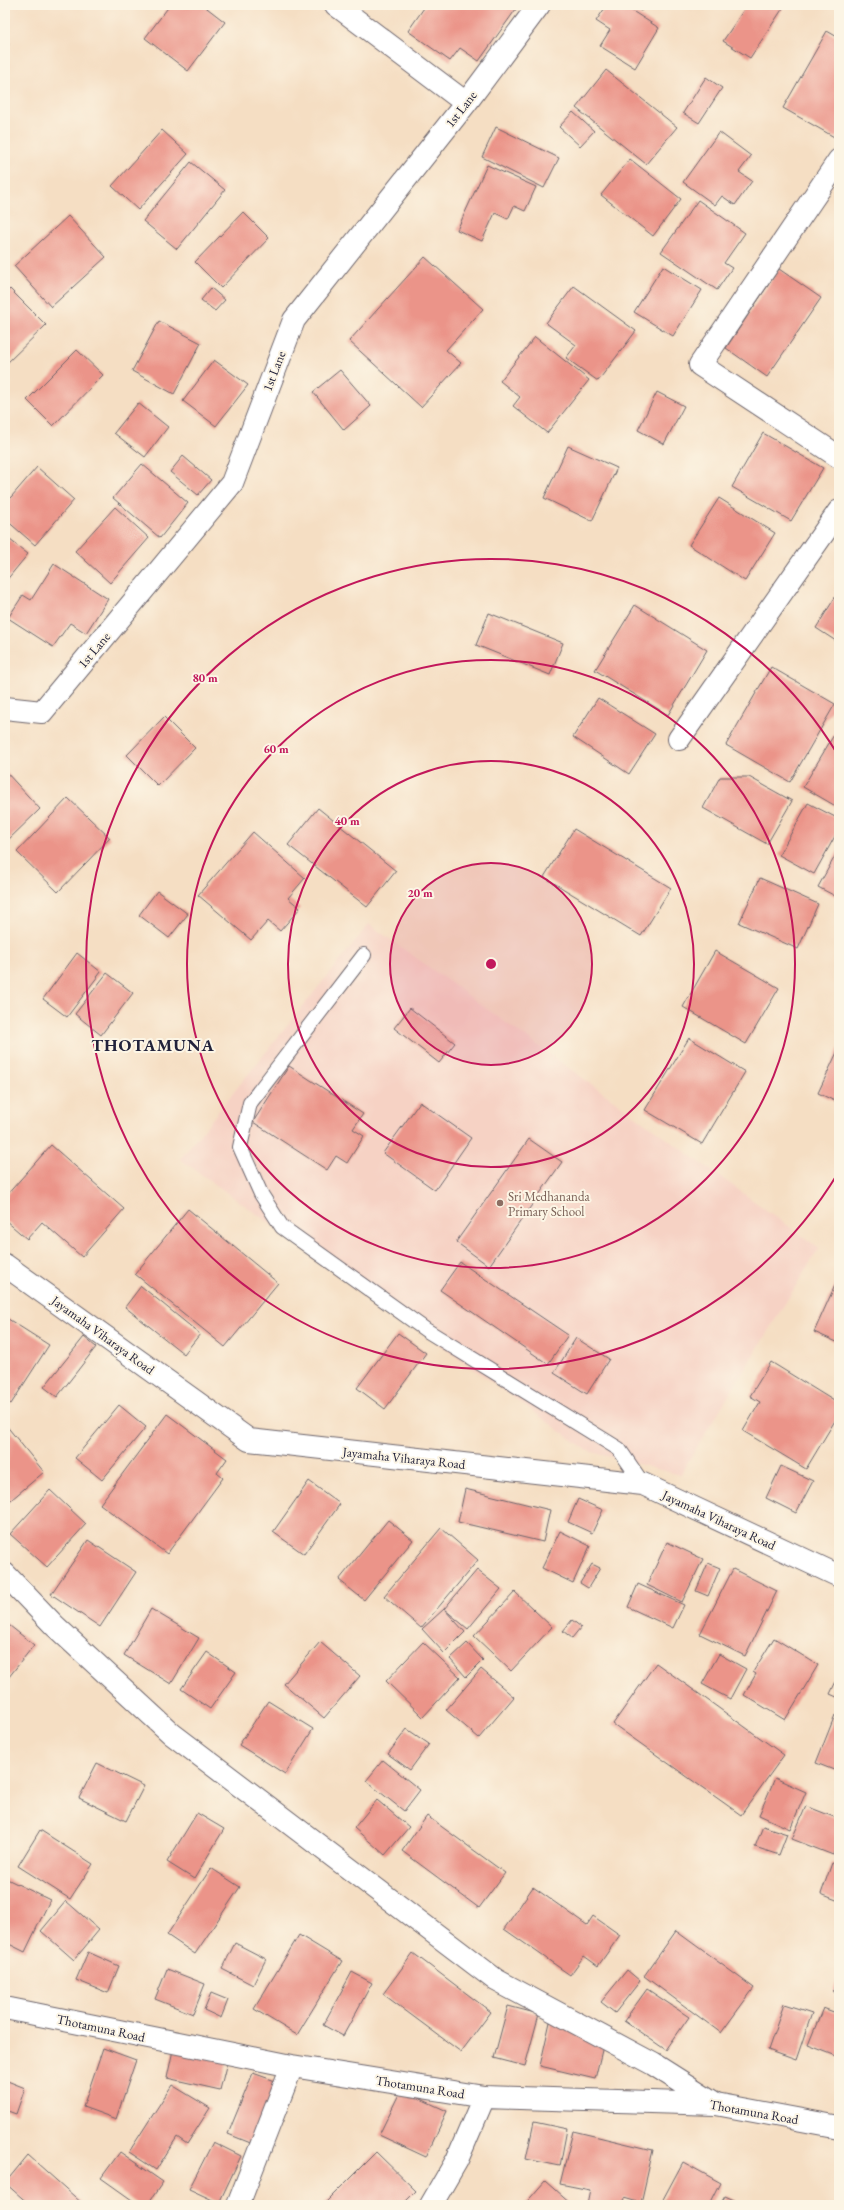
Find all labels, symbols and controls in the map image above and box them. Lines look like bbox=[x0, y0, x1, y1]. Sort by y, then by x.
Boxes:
street label: 1st Lane bbox=[441, 87, 481, 131]
street label: 1st Lane bbox=[259, 348, 289, 394]
street label: 1st Lane bbox=[74, 629, 114, 671]
text: 80 m bbox=[192, 670, 218, 686]
text: 60 m bbox=[263, 741, 289, 757]
text: 40 m bbox=[334, 813, 360, 829]
text: 20 m bbox=[407, 885, 433, 901]
centre of rings bbox=[484, 957, 498, 971]
district label: THOTAMUNA bbox=[91, 1034, 215, 1056]
place label: Sri Medhananda Primary School bbox=[508, 1188, 591, 1220]
marker: Sri Medhananda Primary School bbox=[495, 1198, 505, 1208]
street label: Jayamaha Viharaya Road bbox=[47, 1291, 158, 1378]
street label: Jayamaha Viharaya Road bbox=[341, 1443, 467, 1473]
street label: Jayamaha Viharaya Road bbox=[659, 1486, 779, 1554]
street label: Thotamuna Road bbox=[55, 2010, 147, 2046]
street label: Thotamuna Road bbox=[374, 2072, 466, 2102]
street label: Thotamuna Road bbox=[708, 2096, 800, 2128]

